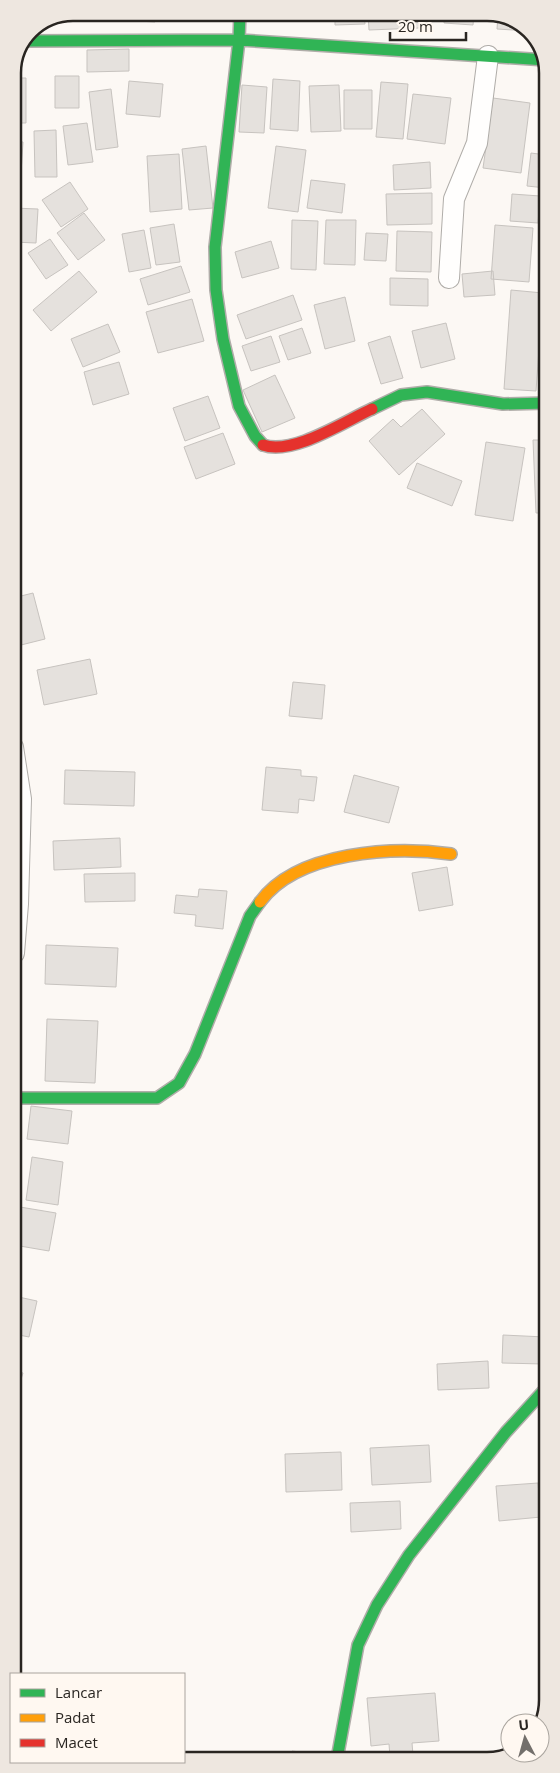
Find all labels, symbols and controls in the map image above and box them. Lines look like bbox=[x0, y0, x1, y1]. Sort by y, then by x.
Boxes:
scale bar bbox=[390, 10, 466, 42]
text: 20 m bbox=[398, 16, 433, 36]
legend bbox=[10, 1673, 185, 1763]
text: Lancar bbox=[55, 1682, 102, 1702]
text: Padat bbox=[55, 1707, 95, 1727]
north arrow bbox=[500, 1713, 550, 1763]
text: U bbox=[517, 1715, 530, 1735]
text: Macet bbox=[55, 1732, 98, 1752]

